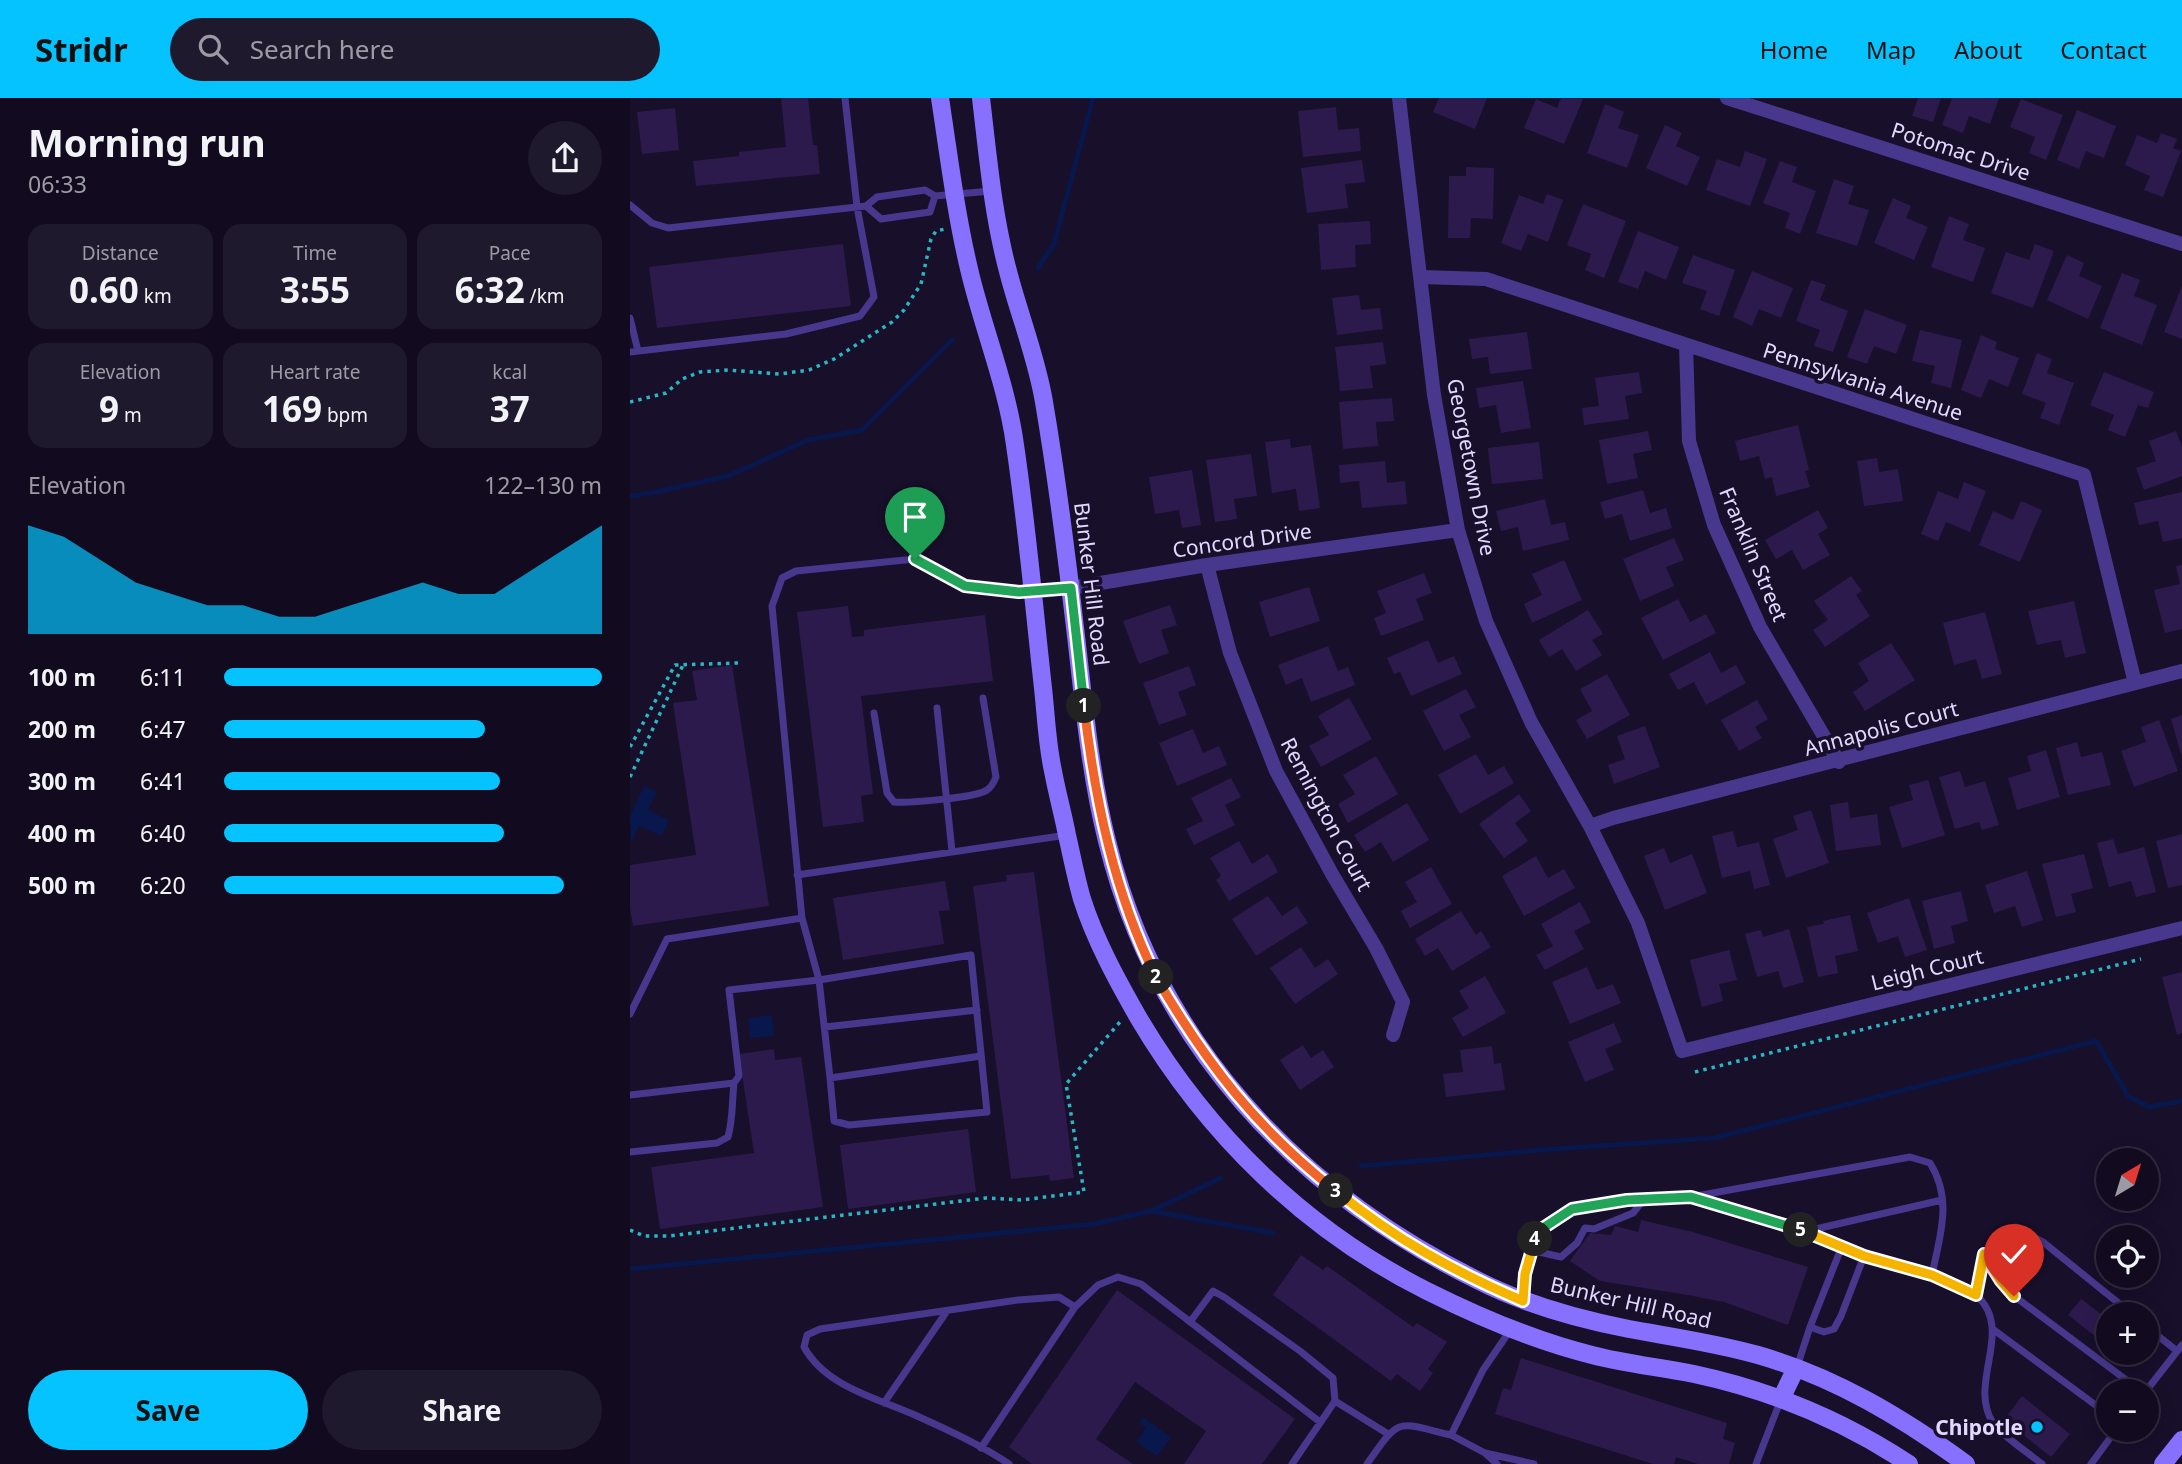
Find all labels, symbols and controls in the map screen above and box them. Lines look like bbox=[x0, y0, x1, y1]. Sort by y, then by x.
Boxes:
search box bbox=[170, 18, 660, 81]
text: Stridr bbox=[35, 27, 128, 72]
icon: search bbox=[194, 30, 232, 68]
text: Search here bbox=[250, 31, 394, 67]
text: Home bbox=[1760, 33, 1828, 66]
text: Map bbox=[1866, 33, 1916, 66]
text: About bbox=[1954, 33, 2022, 66]
text: Contact bbox=[2060, 33, 2147, 66]
street label: Potomac Drive bbox=[1888, 115, 2034, 187]
text: Morning run bbox=[28, 116, 266, 168]
button: share bbox=[528, 121, 602, 195]
text: 06:33 bbox=[28, 168, 87, 200]
text: Distance bbox=[82, 240, 159, 266]
text: Time bbox=[293, 240, 337, 266]
text: Pace bbox=[489, 240, 531, 266]
text: 0.60 bbox=[69, 266, 139, 313]
text: 3:55 bbox=[280, 266, 350, 313]
text: 6:32 bbox=[455, 266, 525, 313]
text: km bbox=[139, 283, 172, 309]
text: /km bbox=[525, 283, 565, 309]
street label: Pennsylvania Avenue bbox=[1760, 335, 1966, 427]
text: Elevation bbox=[80, 359, 161, 385]
text: Heart rate bbox=[270, 359, 360, 385]
text: kcal bbox=[492, 359, 527, 385]
street label: Georgetown Drive bbox=[1441, 376, 1503, 558]
text: 9 bbox=[99, 385, 119, 432]
text: 169 bbox=[262, 385, 322, 432]
text: 37 bbox=[490, 385, 530, 432]
text: m bbox=[119, 402, 142, 428]
text: bpm bbox=[322, 402, 368, 428]
text: Elevation bbox=[28, 469, 126, 501]
text: 122–130 m bbox=[484, 469, 602, 501]
street label: Franklin Street bbox=[1713, 483, 1795, 626]
pin bbox=[885, 487, 945, 559]
icon: arrive bbox=[896, 498, 934, 536]
street label: Bunker Hill Road bbox=[1068, 501, 1116, 667]
street label: Concord Drive bbox=[1171, 516, 1313, 564]
text: 100 m bbox=[28, 661, 96, 693]
text: 6:11 bbox=[140, 661, 186, 693]
pin: 1 bbox=[1066, 688, 1102, 724]
text: 1 bbox=[1078, 692, 1089, 718]
street label: Annapolis Court bbox=[1801, 694, 1961, 762]
text: 200 m bbox=[28, 713, 96, 745]
text: 6:47 bbox=[140, 713, 186, 745]
street label: Remington Court bbox=[1275, 732, 1379, 896]
text: 300 m bbox=[28, 765, 96, 797]
text: 6:41 bbox=[140, 765, 186, 797]
text: 400 m bbox=[28, 817, 96, 849]
text: 6:40 bbox=[140, 817, 186, 849]
text: 500 m bbox=[28, 869, 96, 901]
text: 6:20 bbox=[140, 869, 186, 901]
street label: Leigh Court bbox=[1868, 941, 1987, 996]
pin: 2 bbox=[1138, 960, 1174, 994]
text: 2 bbox=[1150, 963, 1161, 989]
north arrow bbox=[2096, 1148, 2160, 1211]
map controls bbox=[2096, 1148, 2159, 1442]
pin: 3 bbox=[1318, 1174, 1354, 1208]
text: 3 bbox=[1330, 1177, 1341, 1203]
pin: 5 bbox=[1784, 1212, 1818, 1248]
text: 5 bbox=[1795, 1216, 1806, 1242]
pin: 4 bbox=[1518, 1222, 1552, 1256]
pin bbox=[1984, 1224, 2044, 1296]
text: 4 bbox=[1529, 1225, 1540, 1251]
button: locate bbox=[2096, 1225, 2159, 1288]
icon: check bbox=[1995, 1235, 2033, 1273]
street label: Bunker Hill Road bbox=[1548, 1270, 1714, 1334]
button: + bbox=[2096, 1302, 2159, 1365]
button: Save bbox=[28, 1370, 308, 1450]
button: Share bbox=[322, 1370, 602, 1450]
button: − bbox=[2096, 1379, 2159, 1442]
place label: Chipotle bbox=[1935, 1413, 2023, 1441]
marker: Chipotle bbox=[2029, 1419, 2045, 1435]

